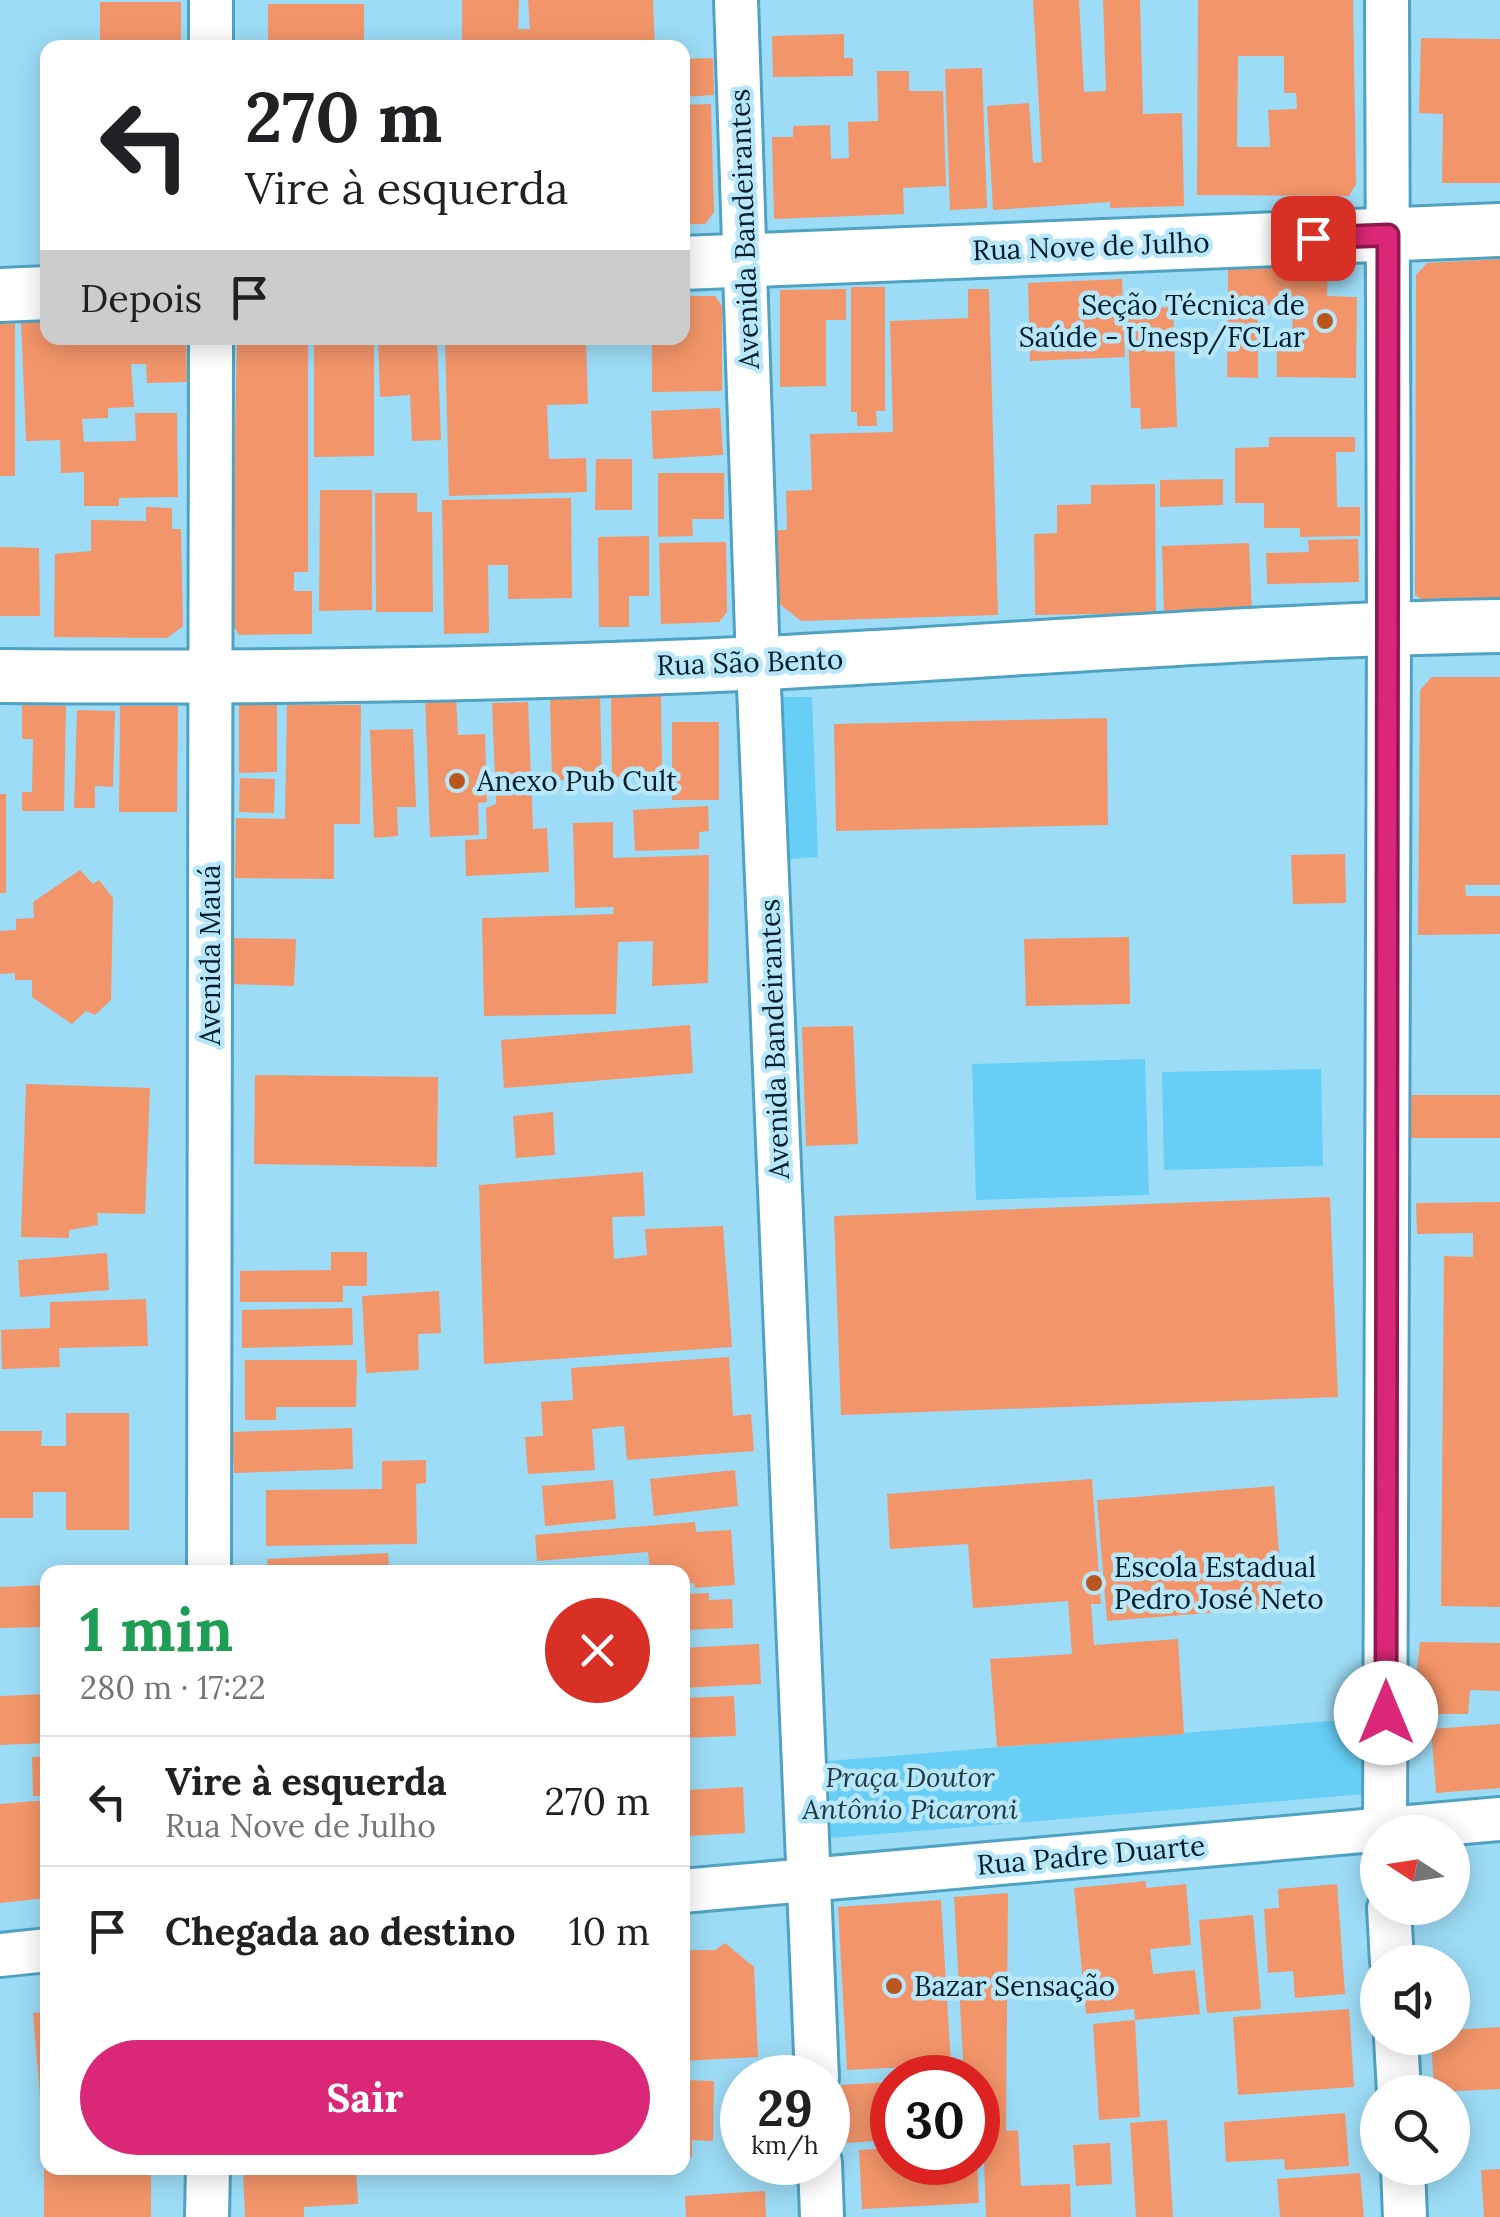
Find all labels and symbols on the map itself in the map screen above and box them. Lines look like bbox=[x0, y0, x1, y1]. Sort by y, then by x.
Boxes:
street label: Avenida Bandeirantes bbox=[721, 88, 767, 371]
pin bbox=[1271, 196, 1356, 281]
street label: Rua Nove de Julho bbox=[972, 224, 1210, 268]
place label: Seção Técnica de Saúde - Unesp/FCLar bbox=[1019, 287, 1305, 355]
marker: Seção Técnica de Saúde - Unesp/FCLar bbox=[1314, 310, 1336, 332]
street label: Rua São Bento bbox=[656, 641, 844, 683]
place label: Anexo Pub Cult bbox=[476, 763, 677, 799]
marker: Anexo Pub Cult bbox=[446, 770, 468, 792]
street label: Avenida Mauá bbox=[192, 865, 228, 1046]
street label: Avenida Bandeirantes bbox=[751, 898, 797, 1181]
place label: Escola Estadual Pedro José Neto bbox=[1114, 1549, 1324, 1617]
marker: Escola Estadual Pedro José Neto bbox=[1083, 1572, 1105, 1594]
position arrow bbox=[1334, 1661, 1438, 1765]
park label: Praça Doutor Antônio Picaroni bbox=[801, 1759, 1018, 1827]
north arrow bbox=[1360, 1815, 1470, 1925]
street label: Rua Padre Duarte bbox=[975, 1827, 1207, 1883]
place label: Bazar Sensação bbox=[914, 1968, 1115, 2004]
marker: Bazar Sensação bbox=[883, 1975, 905, 1997]
speed limit sign: 30 bbox=[870, 2055, 1000, 2185]

